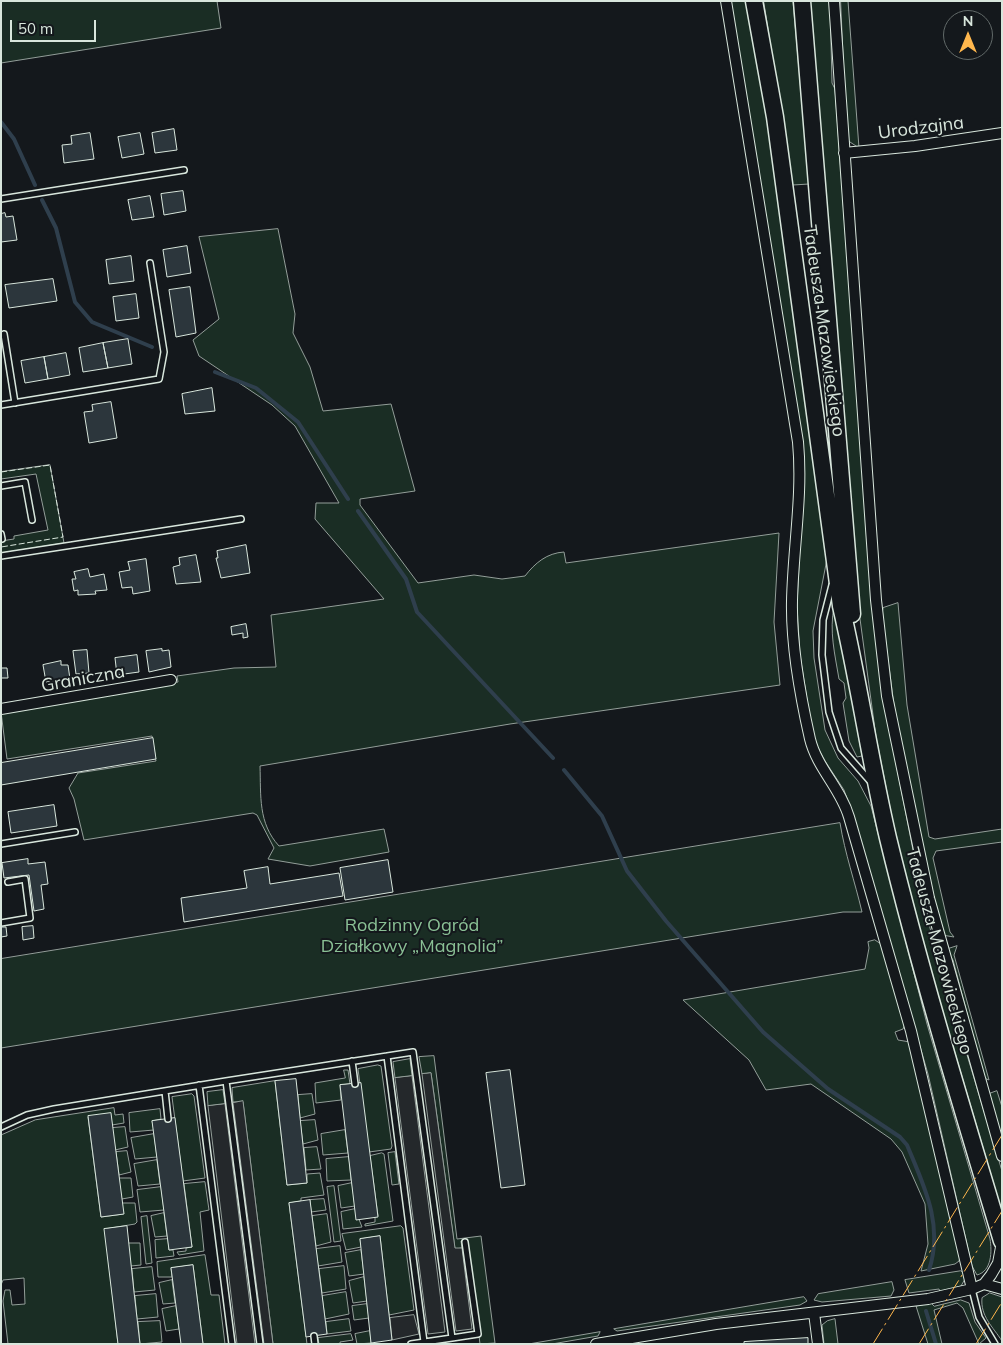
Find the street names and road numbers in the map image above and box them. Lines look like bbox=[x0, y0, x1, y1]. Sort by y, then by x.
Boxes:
street label: Urodzajna bbox=[877, 112, 965, 144]
street label: Tadeusza Mazowieckiego bbox=[798, 224, 850, 438]
street label: Graniczna bbox=[39, 661, 127, 697]
street label: Tadeusza Mazowieckiego bbox=[901, 845, 977, 1057]

